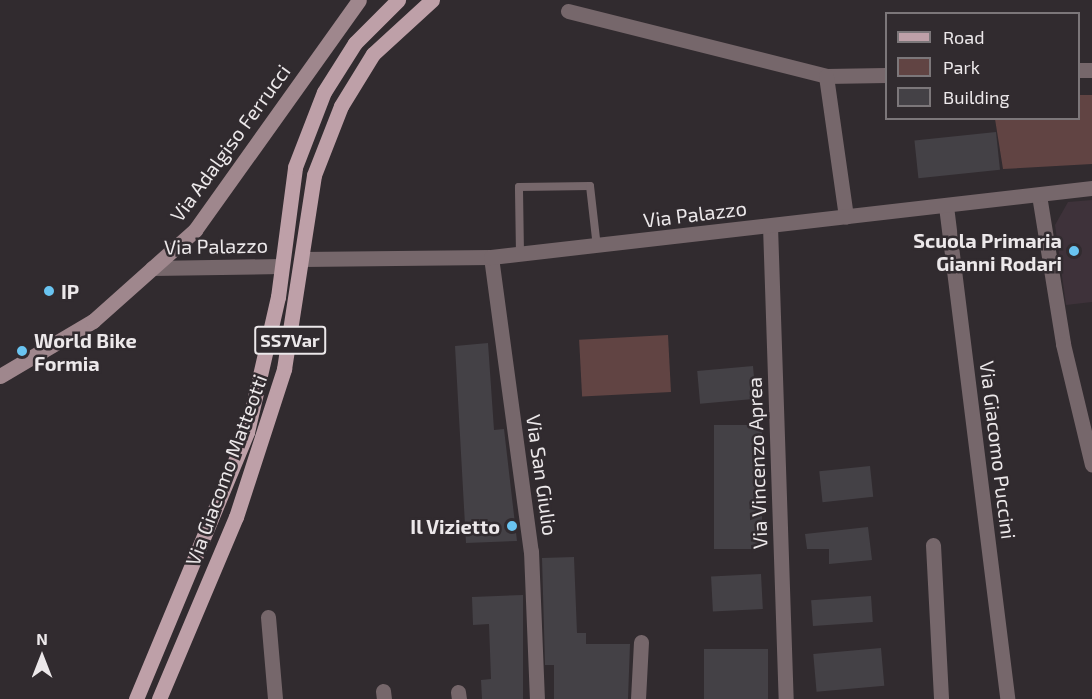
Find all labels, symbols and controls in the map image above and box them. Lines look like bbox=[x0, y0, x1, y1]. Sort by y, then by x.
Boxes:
legend bbox=[885, 12, 1080, 120]
text: Road bbox=[943, 26, 984, 48]
text: Park bbox=[943, 56, 980, 78]
street label: Via Adalgiso Ferrucci bbox=[165, 60, 295, 226]
text: Building bbox=[943, 86, 1010, 108]
street label: Via Palazzo bbox=[642, 196, 748, 232]
place label: Scuola Primaria Gianni Rodari bbox=[913, 228, 1062, 275]
street label: Via Palazzo bbox=[164, 233, 268, 259]
marker: Scuola Primaria Gianni Rodari bbox=[1067, 244, 1081, 258]
place label: IP bbox=[61, 279, 79, 303]
marker: IP bbox=[42, 284, 56, 298]
road number: SS7Var bbox=[254, 325, 326, 355]
place label: World Bike Formia bbox=[34, 328, 137, 375]
marker: World Bike Formia bbox=[15, 344, 29, 358]
street label: Via Giacomo Puccini bbox=[975, 359, 1021, 541]
street label: Via Giacomo Matteotti bbox=[180, 371, 272, 569]
street label: Via Vincenzo Aprea bbox=[742, 376, 772, 550]
street label: Via San Giulio bbox=[522, 413, 562, 537]
place label: Il Vizietto bbox=[409, 514, 500, 538]
marker: Il Vizietto bbox=[505, 519, 519, 533]
north arrow bbox=[12, 627, 72, 687]
text: N bbox=[36, 629, 48, 648]

